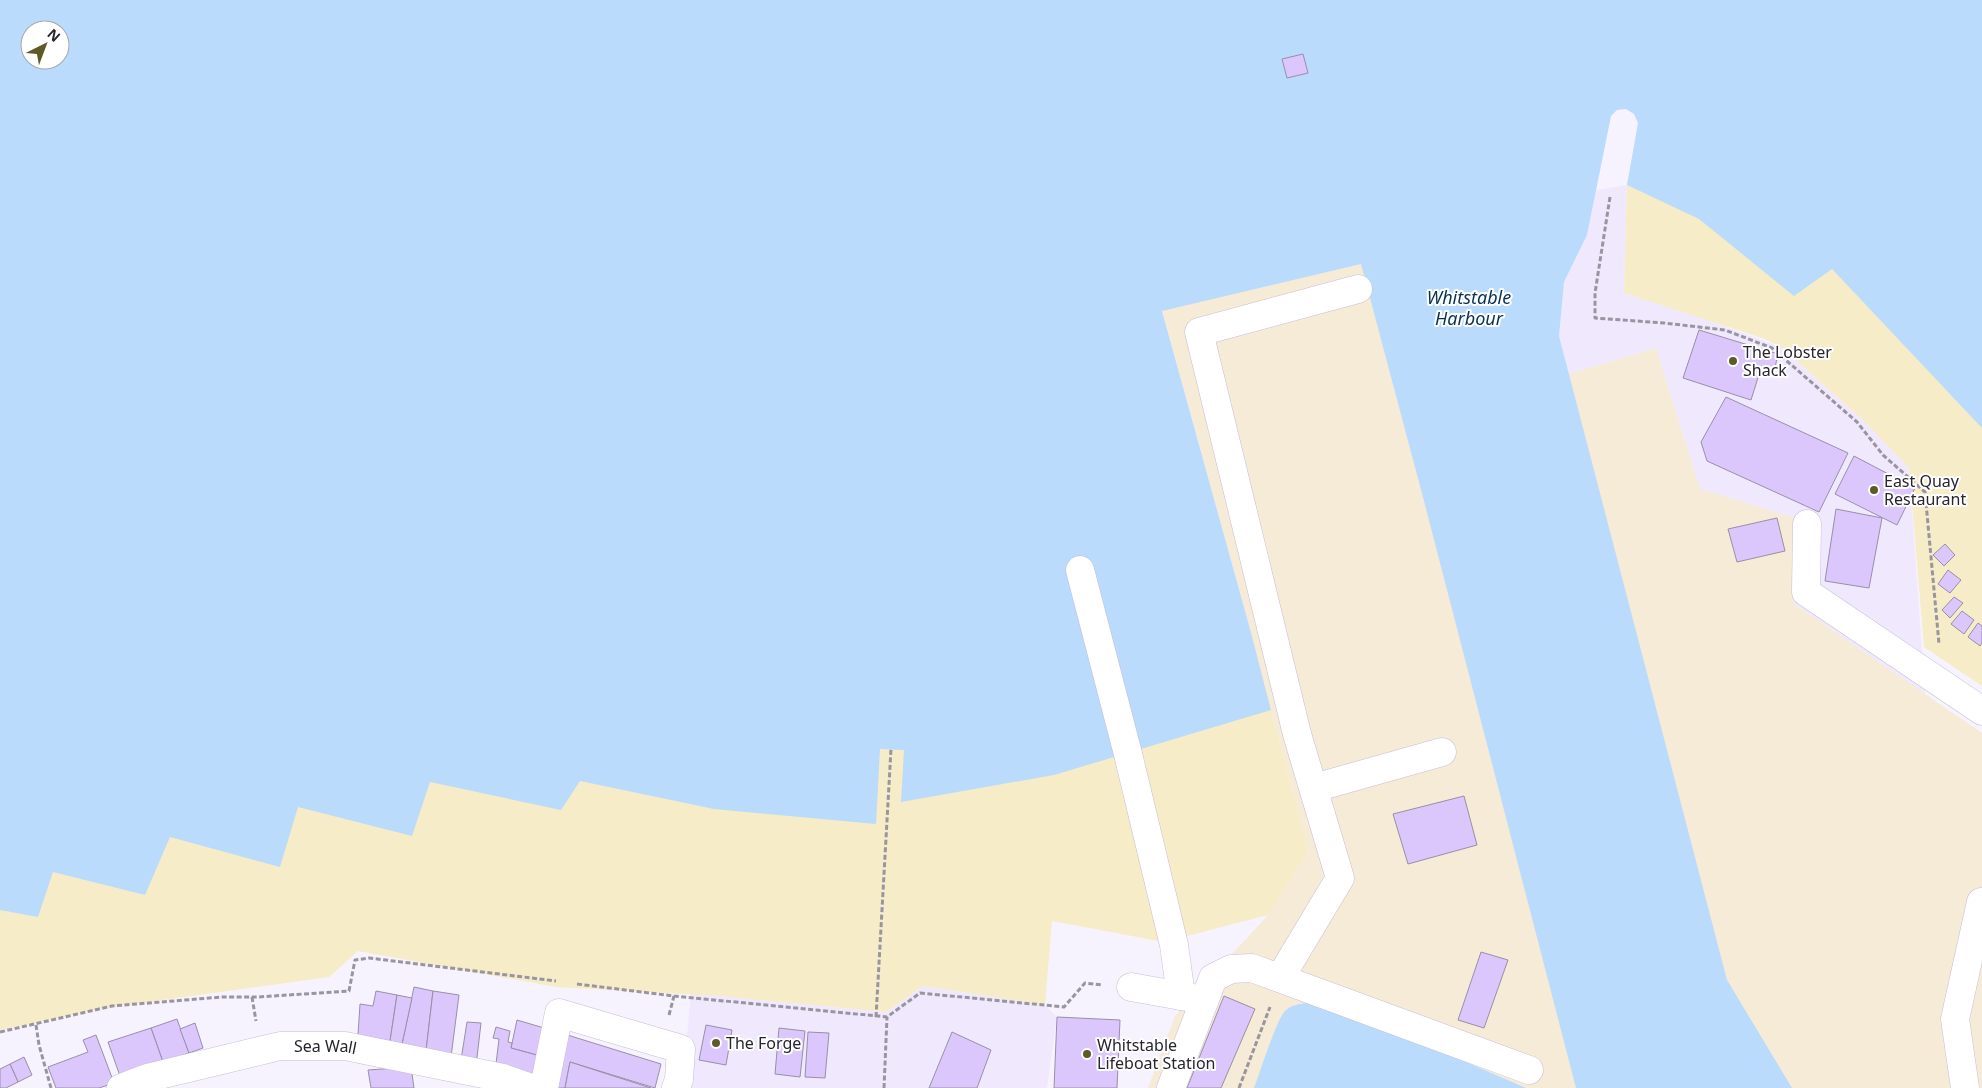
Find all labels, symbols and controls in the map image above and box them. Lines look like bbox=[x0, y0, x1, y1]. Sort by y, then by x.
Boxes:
north arrow bbox=[20, 20, 70, 70]
text: N bbox=[43, 24, 65, 46]
water label: Whitstable Harbour bbox=[1427, 285, 1511, 330]
place label: The Lobster Shack bbox=[1743, 341, 1832, 381]
marker: The Lobster Shack bbox=[1727, 355, 1739, 367]
place label: East Quay Restaurant bbox=[1884, 470, 1966, 510]
marker: East Quay Restaurant bbox=[1868, 484, 1880, 496]
place label: The Forge bbox=[726, 1032, 801, 1054]
place label: Whitstable Lifeboat Station bbox=[1097, 1034, 1215, 1074]
street label: Sea Wall bbox=[294, 1035, 359, 1059]
marker: The Forge bbox=[710, 1037, 722, 1049]
marker: Whitstable Lifeboat Station bbox=[1081, 1048, 1093, 1060]

